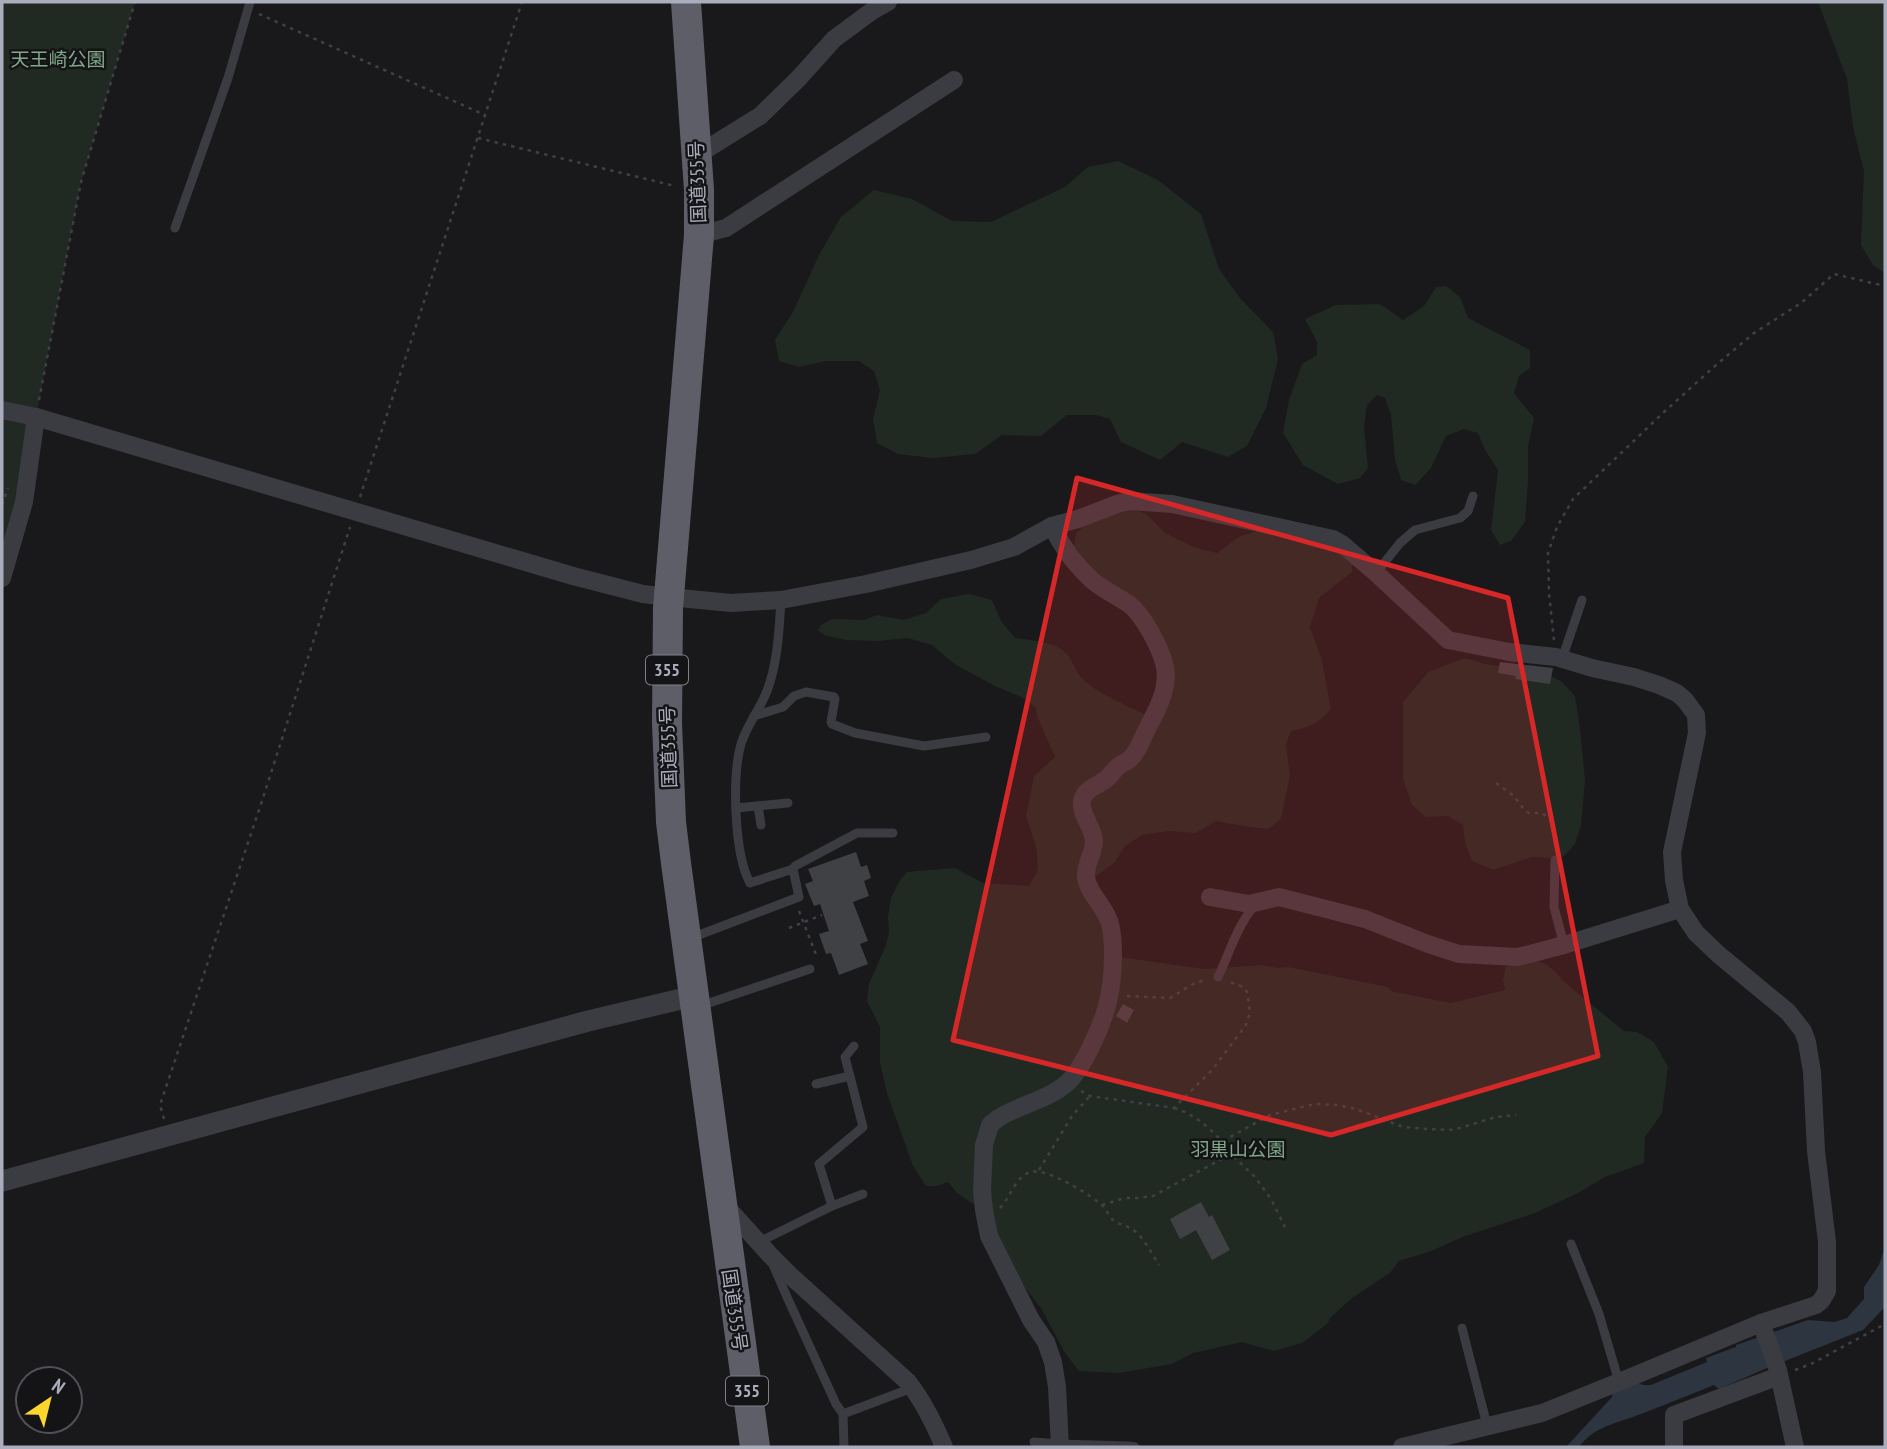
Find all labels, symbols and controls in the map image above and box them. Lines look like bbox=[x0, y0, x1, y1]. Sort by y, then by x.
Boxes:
park label: 天王崎公園 bbox=[10, 47, 106, 71]
street label: 国道355号 bbox=[684, 140, 710, 224]
road number: 355 bbox=[646, 656, 688, 684]
street label: 国道355号 bbox=[655, 705, 681, 789]
park label: 羽黒山公園 bbox=[1190, 1137, 1286, 1161]
street label: 国道355号 bbox=[717, 1267, 753, 1353]
north arrow bbox=[14, 1365, 84, 1435]
text: N bbox=[48, 1373, 70, 1399]
road number: 355 bbox=[726, 1376, 768, 1406]

